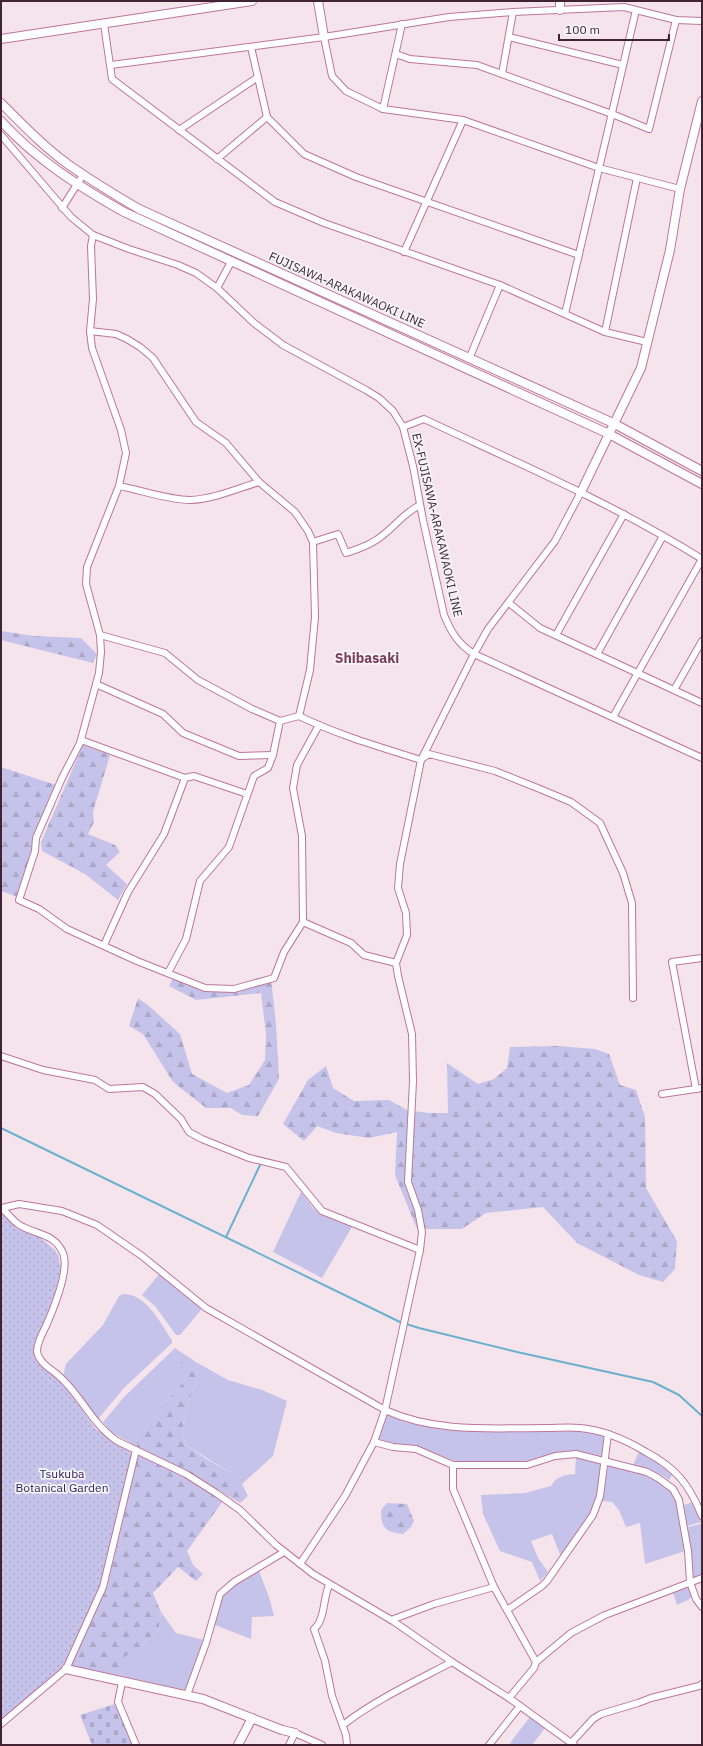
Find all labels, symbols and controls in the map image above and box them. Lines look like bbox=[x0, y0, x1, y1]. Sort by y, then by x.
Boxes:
scale bar bbox=[559, 16, 669, 42]
text: 100 m bbox=[565, 22, 600, 37]
street label: FUJISAWA-ARAKAWAOKI LINE bbox=[267, 248, 428, 331]
street label: EX-FUJISAWA-ARAKAWAOKI LINE bbox=[409, 432, 466, 618]
district label: Shibasaki bbox=[335, 649, 399, 667]
park label: Tsukuba Botanical Garden bbox=[16, 1466, 108, 1495]

